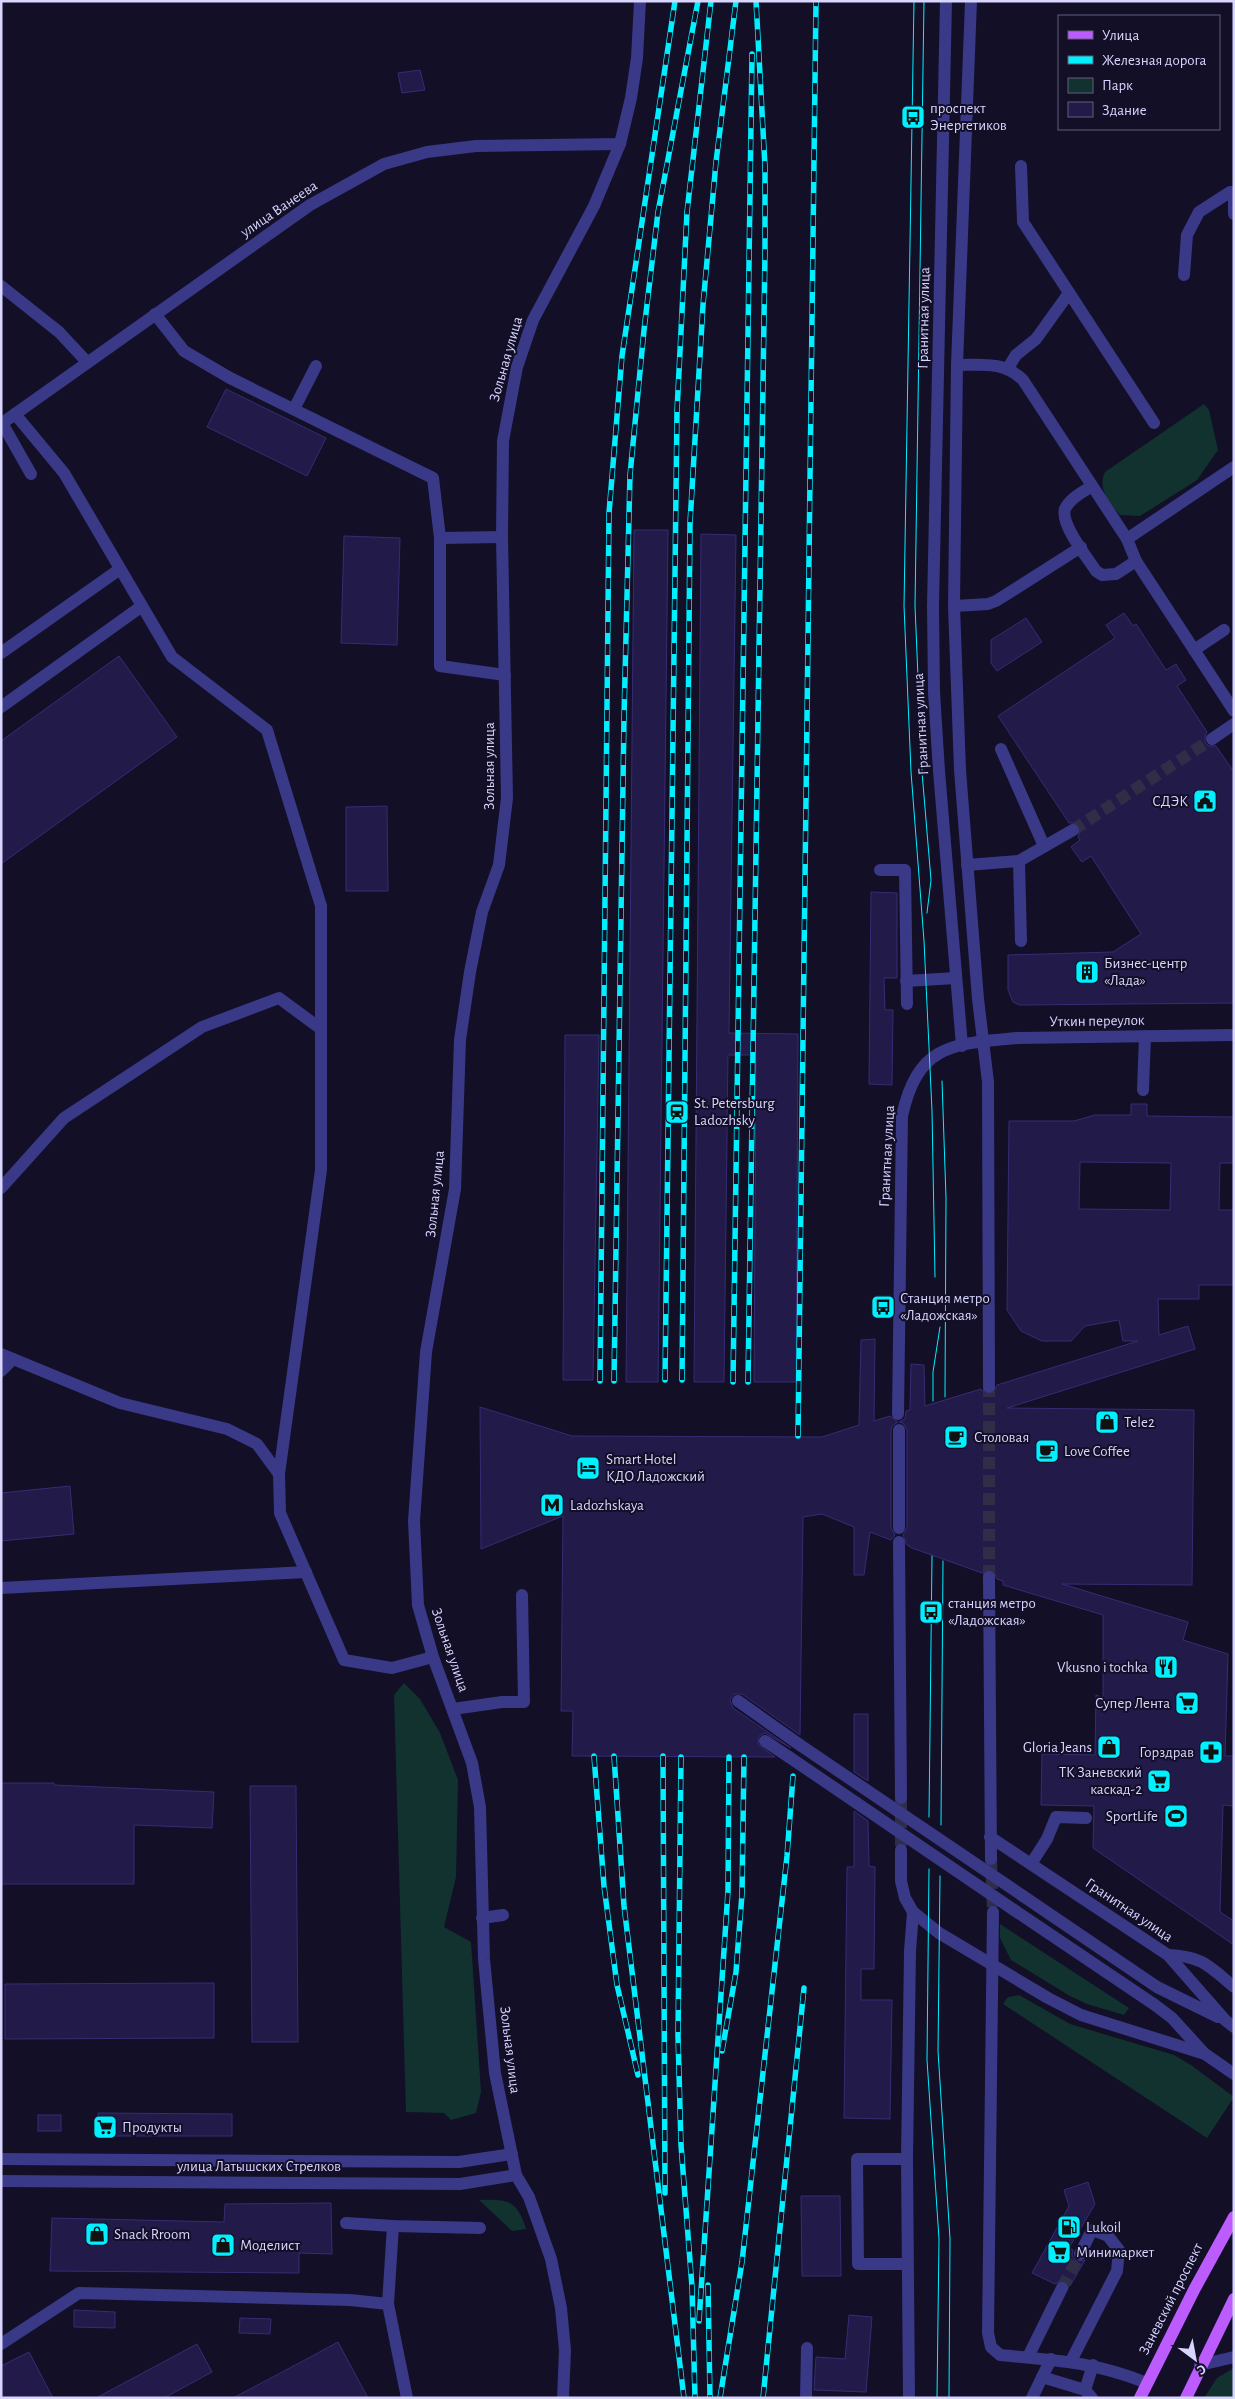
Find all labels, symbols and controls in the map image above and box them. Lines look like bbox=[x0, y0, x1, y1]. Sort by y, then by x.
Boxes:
legend bbox=[1058, 15, 1220, 130]
text: Улица bbox=[1102, 28, 1139, 43]
text: Железная дорога bbox=[1102, 53, 1207, 68]
text: Парк bbox=[1102, 78, 1133, 93]
place label: проспект Энергетиков bbox=[930, 101, 1007, 133]
text: Здание bbox=[1102, 103, 1147, 118]
bus stop icon: проспект Энергетиков bbox=[900, 104, 926, 130]
street label: улица Ванеева bbox=[237, 178, 320, 241]
street label: Гранитная улица bbox=[916, 267, 932, 369]
street label: Зольная улица bbox=[487, 315, 525, 403]
street label: Гранитная улица bbox=[911, 673, 931, 775]
street label: Зольная улица bbox=[482, 722, 497, 810]
public building icon: СДЭК bbox=[1192, 788, 1218, 814]
place label: СДЭК bbox=[1152, 794, 1188, 809]
place label: Бизнес-центр «Лада» bbox=[1104, 956, 1188, 988]
building icon: Бизнес-центр «Лада» bbox=[1074, 959, 1100, 985]
street label: Уткин переулок bbox=[1049, 1013, 1145, 1029]
place label: St. Petersburg Ladozhsky bbox=[694, 1096, 775, 1128]
station icon: St. Petersburg Ladozhsky bbox=[664, 1099, 690, 1125]
street label: Гранитная улица bbox=[877, 1105, 897, 1207]
street label: Зольная улица bbox=[423, 1149, 447, 1238]
place label: Станция метро «Ладожская» bbox=[900, 1291, 990, 1323]
bus stop icon: Станция метро «Ладожская» bbox=[870, 1294, 896, 1320]
shop icon: Tele2 bbox=[1094, 1409, 1120, 1435]
place label: Tele2 bbox=[1124, 1415, 1155, 1430]
cafe icon: Столовая bbox=[943, 1424, 969, 1450]
place label: Столовая bbox=[974, 1430, 1029, 1445]
cafe icon: Love Coffee bbox=[1034, 1438, 1060, 1464]
place label: Love Coffee bbox=[1064, 1444, 1130, 1459]
place label: Smart Hotel КДО Ладожский bbox=[606, 1452, 705, 1484]
hotel icon: Smart Hotel КДО Ладожский bbox=[575, 1455, 601, 1481]
metro station icon: Ladozhskaya bbox=[539, 1492, 565, 1518]
place label: Ladozhskaya bbox=[570, 1498, 644, 1513]
place label: станция метро «Ладожская» bbox=[948, 1596, 1036, 1628]
bus stop icon: станция метро «Ладожская» bbox=[918, 1599, 944, 1625]
street label: Зольная улица bbox=[429, 1606, 471, 1694]
restaurant icon: Vkusno i tochka bbox=[1153, 1654, 1179, 1680]
place label: Vkusno i tochka bbox=[1057, 1660, 1148, 1675]
supermarket icon: Супер Лента bbox=[1174, 1690, 1200, 1716]
place label: Супер Лента bbox=[1095, 1696, 1170, 1711]
shop icon: Gloria Jeans bbox=[1096, 1734, 1122, 1760]
pharmacy icon: Горздрав bbox=[1198, 1739, 1224, 1765]
place label: Gloria Jeans bbox=[1023, 1740, 1092, 1755]
place label: Горздрав bbox=[1139, 1745, 1194, 1760]
place label: ТК Заневский каскад-2 bbox=[1059, 1765, 1142, 1797]
supermarket icon: ТК Заневский каскад-2 bbox=[1146, 1768, 1172, 1794]
sports icon: SportLife bbox=[1163, 1803, 1189, 1829]
place label: SportLife bbox=[1106, 1809, 1158, 1824]
street label: Гранитная улица bbox=[1083, 1875, 1176, 1945]
street label: Зольная улица bbox=[497, 2006, 523, 2095]
supermarket icon: Продукты bbox=[92, 2114, 118, 2140]
place label: Продукты bbox=[122, 2120, 182, 2135]
street label: улица Латышских Стрелков bbox=[176, 2159, 341, 2174]
fuel station icon: Lukoil bbox=[1056, 2214, 1082, 2240]
place label: Lukoil bbox=[1086, 2220, 1121, 2235]
shop icon: Snack Rroom bbox=[84, 2221, 110, 2247]
place label: Snack Rroom bbox=[114, 2227, 190, 2242]
shop icon: Моделист bbox=[210, 2232, 236, 2258]
place label: Моделист bbox=[240, 2238, 300, 2253]
supermarket icon: Минимаркет bbox=[1046, 2239, 1072, 2265]
street label: Заневский проспект bbox=[1136, 2240, 1206, 2357]
place label: Минимаркет bbox=[1076, 2245, 1155, 2260]
north arrow bbox=[1170, 2334, 1220, 2384]
text: С bbox=[1194, 2361, 1208, 2377]

